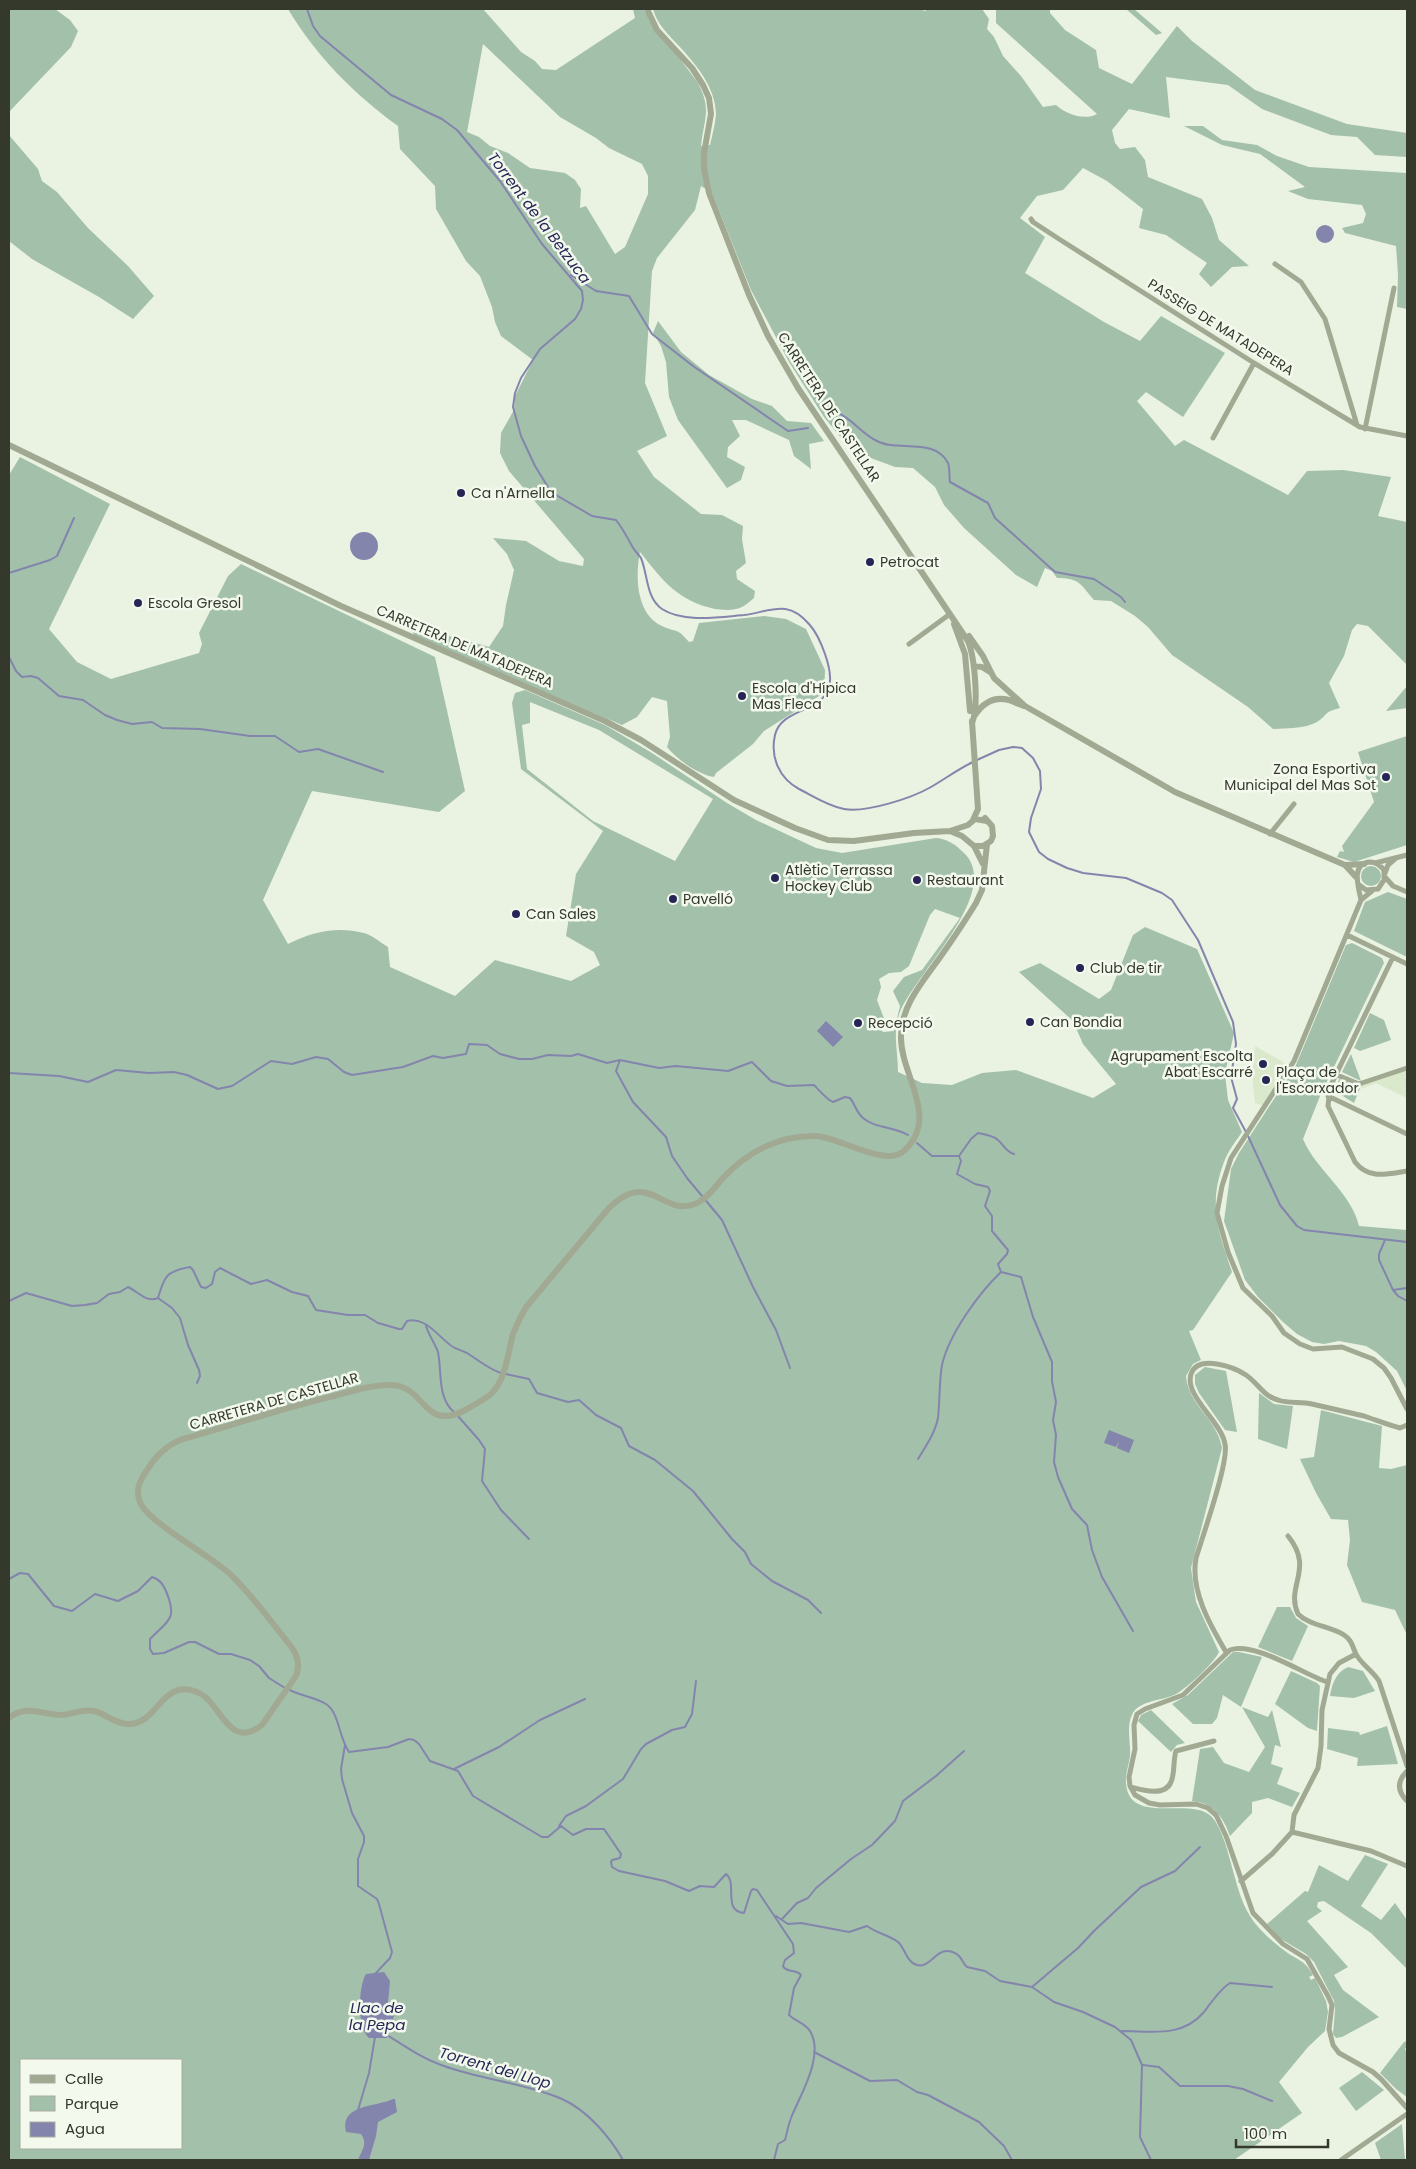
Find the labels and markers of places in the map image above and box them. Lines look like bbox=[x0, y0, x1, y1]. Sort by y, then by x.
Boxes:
place label: Ca n'Arnella bbox=[471, 483, 555, 503]
marker: Ca n'Arnella bbox=[455, 487, 467, 499]
place label: Petrocat bbox=[880, 552, 939, 572]
marker: Petrocat bbox=[864, 556, 876, 568]
place label: Escola Gresol bbox=[148, 593, 241, 613]
marker: Escola Gresol bbox=[132, 597, 144, 609]
place label: Escola d'Hípica Mas Fleca bbox=[752, 678, 856, 714]
marker: Escola d'Hípica Mas Fleca bbox=[736, 690, 748, 702]
place label: Zona Esportiva Municipal del Mas Sot bbox=[1224, 759, 1376, 795]
marker: Zona Esportiva Municipal del Mas Sot bbox=[1380, 771, 1392, 783]
place label: Atlètic Terrassa Hockey Club bbox=[785, 860, 893, 896]
place label: Restaurant bbox=[927, 870, 1004, 890]
marker: Atlètic Terrassa Hockey Club bbox=[769, 872, 781, 884]
marker: Restaurant bbox=[911, 874, 923, 886]
place label: Pavelló bbox=[683, 889, 733, 909]
marker: Pavelló bbox=[667, 893, 679, 905]
place label: Can Sales bbox=[526, 904, 596, 924]
marker: Can Sales bbox=[510, 908, 522, 920]
place label: Club de tir bbox=[1090, 958, 1162, 978]
marker: Club de tir bbox=[1074, 962, 1086, 974]
place label: Can Bondia bbox=[1040, 1012, 1122, 1032]
place label: Recepció bbox=[868, 1013, 933, 1033]
marker: Can Bondia bbox=[1024, 1016, 1036, 1028]
marker: Recepció bbox=[852, 1017, 864, 1029]
place label: Agrupament Escolta Abat Escarré bbox=[1110, 1046, 1253, 1082]
marker: Agrupament Escolta Abat Escarré bbox=[1257, 1058, 1269, 1070]
place label: Plaça de l'Escorxador bbox=[1276, 1062, 1359, 1098]
marker: Plaça de l'Escorxador bbox=[1260, 1074, 1272, 1086]

